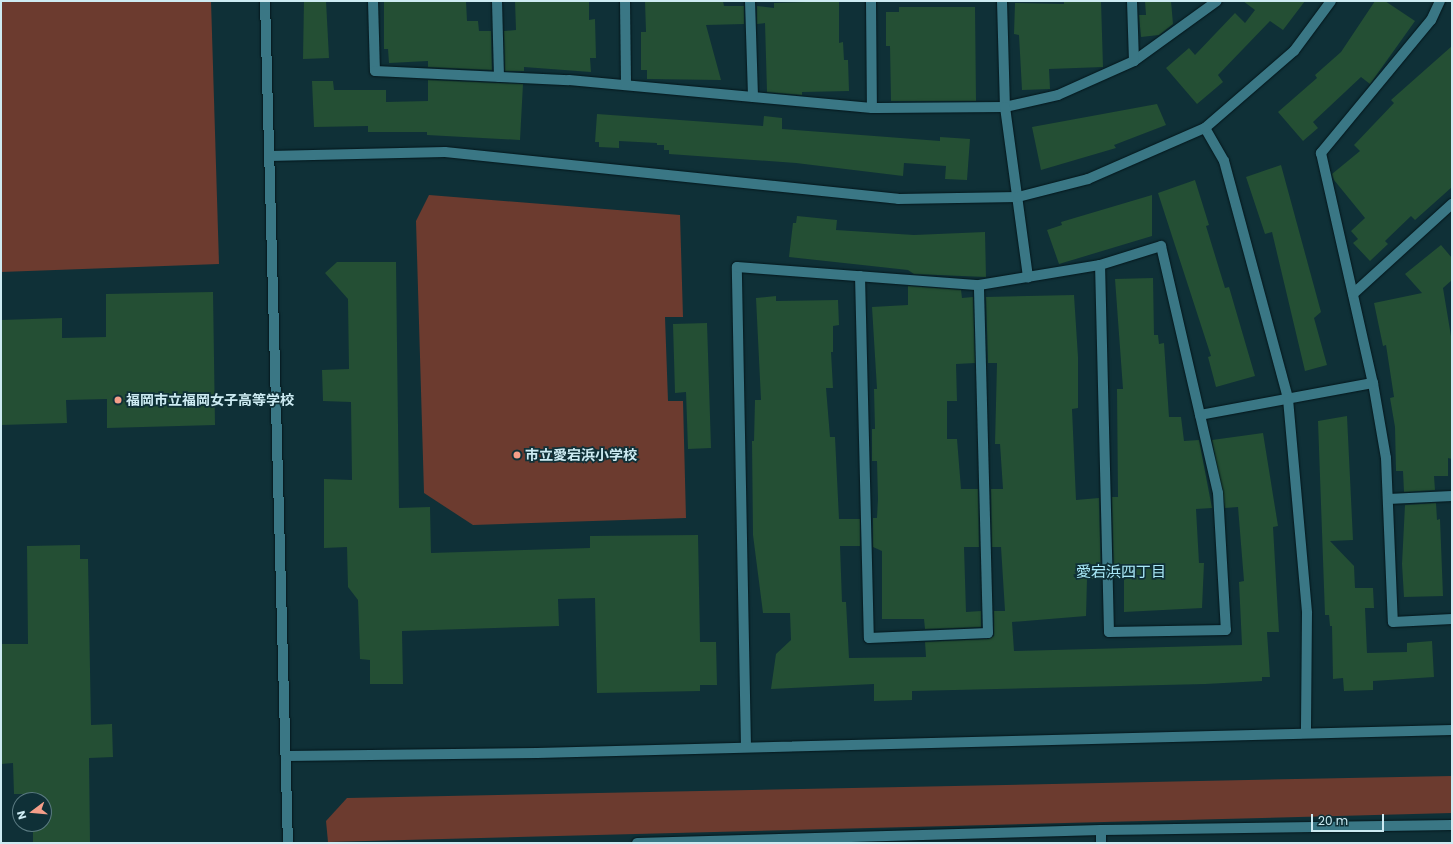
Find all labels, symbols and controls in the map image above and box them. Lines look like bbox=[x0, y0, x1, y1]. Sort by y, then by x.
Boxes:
place label: 福岡市立福岡女子高等学校 bbox=[126, 392, 294, 408]
marker: 福岡市立福岡女子高等学校 bbox=[113, 395, 123, 405]
place label: 市立愛宕浜小学校 bbox=[525, 447, 637, 463]
marker: 市立愛宕浜小学校 bbox=[512, 450, 522, 460]
district label: 愛宕浜四丁目 bbox=[1076, 563, 1166, 581]
north arrow bbox=[12, 792, 52, 832]
scale bar bbox=[1313, 806, 1386, 832]
text: N bbox=[13, 809, 30, 821]
text: 20 m bbox=[1318, 812, 1348, 829]

